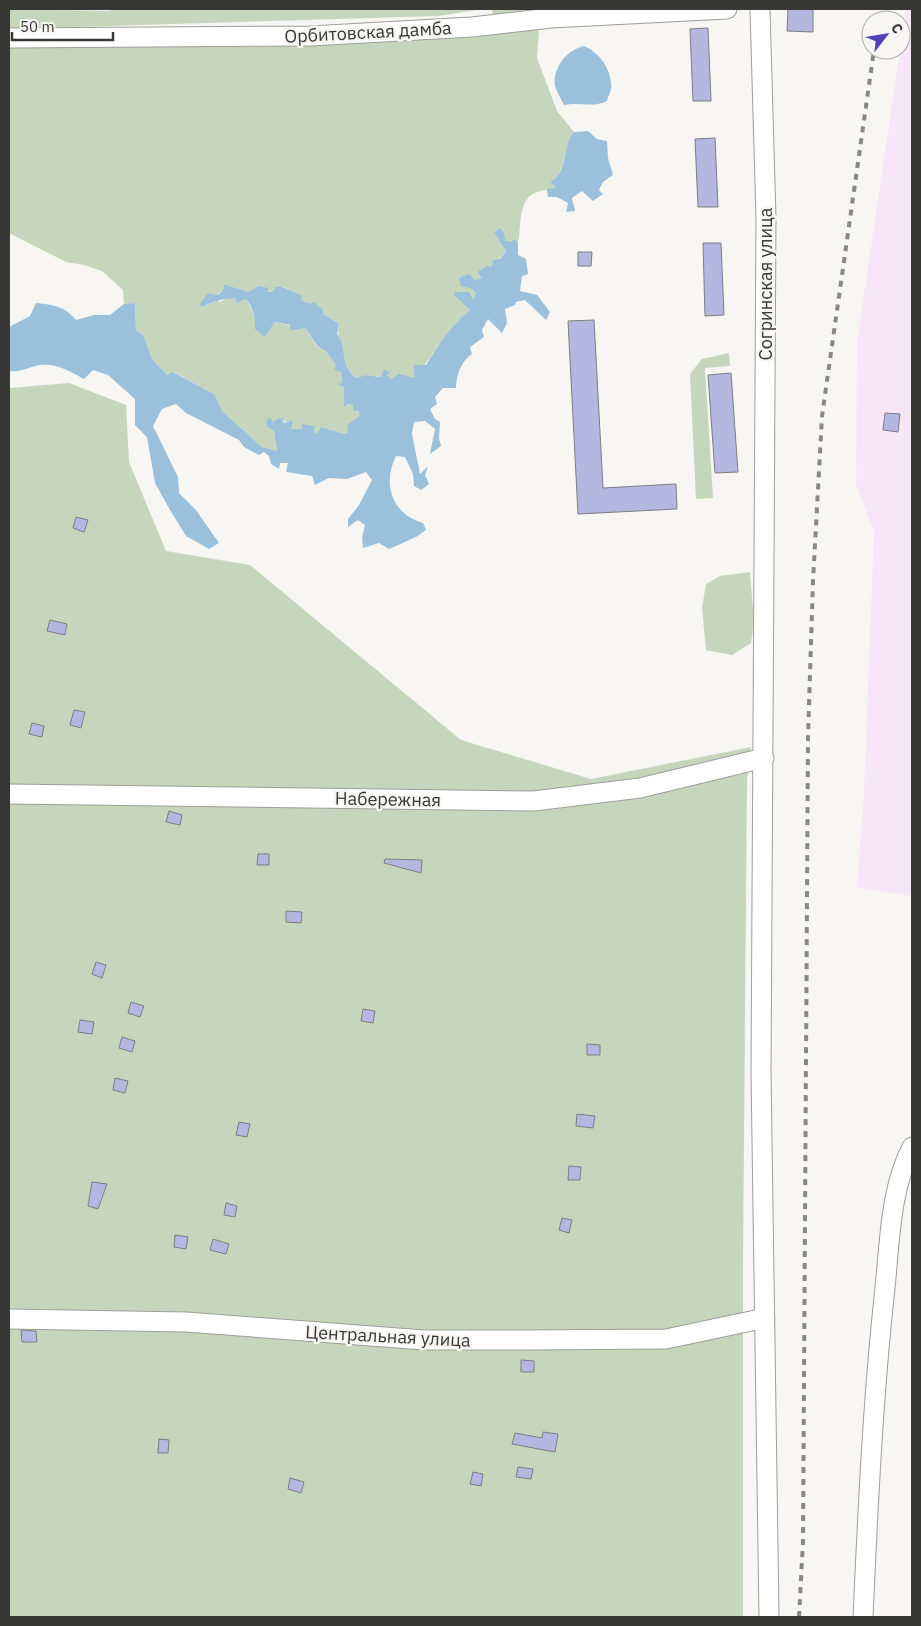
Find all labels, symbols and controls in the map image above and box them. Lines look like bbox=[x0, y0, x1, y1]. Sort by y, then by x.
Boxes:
scale bar bbox=[12, 10, 114, 42]
north arrow bbox=[861, 10, 911, 60]
street label: Орбитовская дамба bbox=[284, 16, 453, 48]
text: 50 m bbox=[20, 17, 55, 36]
text: С bbox=[887, 20, 907, 37]
street label: Согринская улица bbox=[754, 207, 777, 360]
street label: Набережная bbox=[335, 787, 441, 811]
street label: Центральная улица bbox=[305, 1320, 472, 1352]

